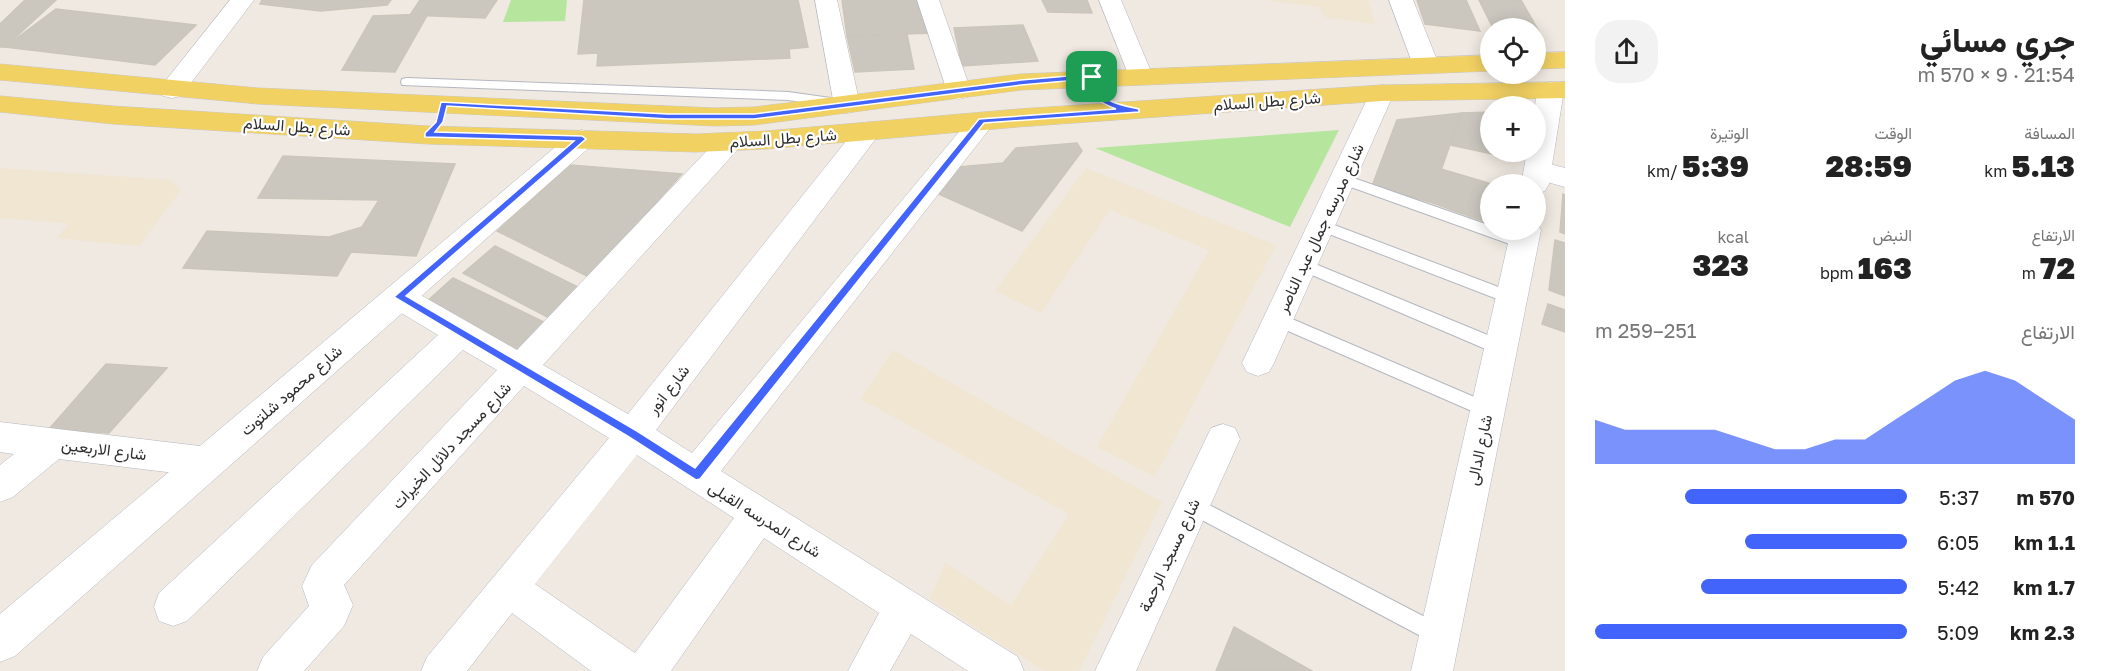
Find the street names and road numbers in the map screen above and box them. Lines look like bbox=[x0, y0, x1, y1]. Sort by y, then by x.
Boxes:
street label: شارع بطل السلام bbox=[1213, 87, 1321, 117]
street label: شارع بطل السلام bbox=[243, 112, 351, 142]
street label: شارع بطل السلام bbox=[729, 124, 837, 154]
street label: شارع مدرسه جمال عبد الناصر bbox=[1272, 140, 1370, 318]
street label: شارع محمود شلتوت bbox=[236, 340, 347, 441]
street label: شارع انور bbox=[642, 360, 695, 420]
street label: شارع مسجد دلائل الخيرات bbox=[387, 377, 517, 514]
street label: شارع الدالى bbox=[1462, 413, 1498, 488]
street label: شارع الاربعين bbox=[60, 434, 148, 466]
street label: شارع المدرسه القبلى bbox=[704, 476, 825, 563]
street label: شارع مسجد الرحمة bbox=[1134, 495, 1206, 616]

